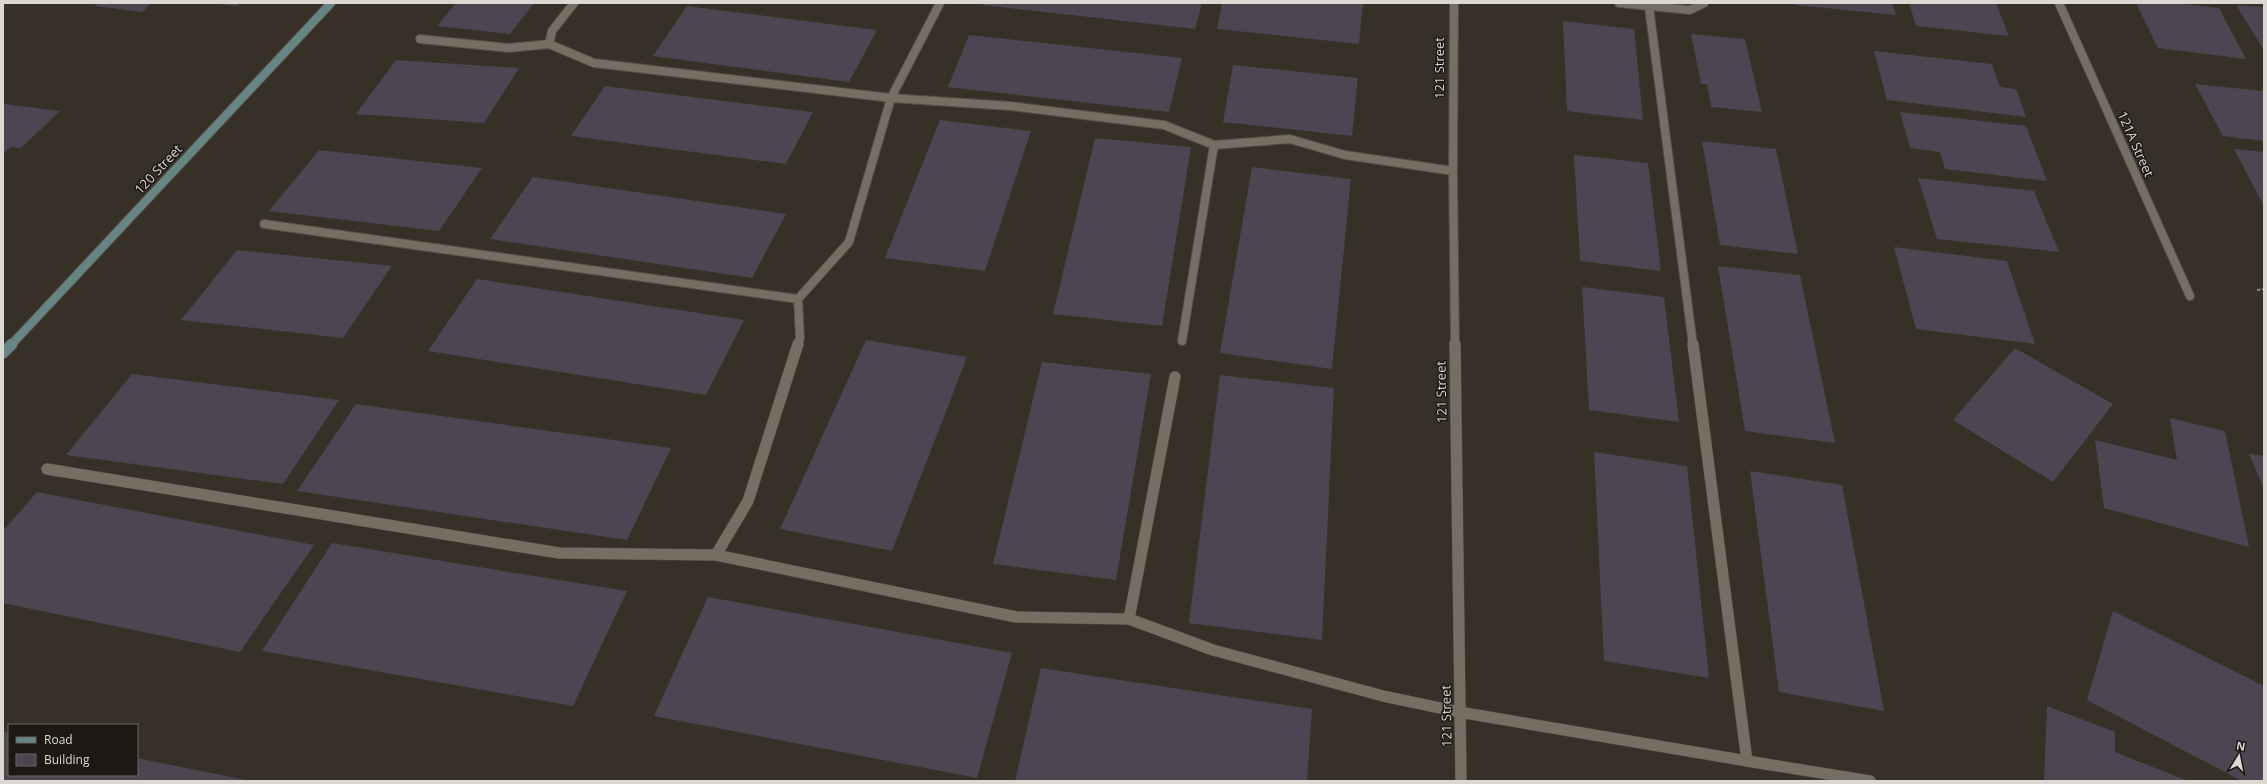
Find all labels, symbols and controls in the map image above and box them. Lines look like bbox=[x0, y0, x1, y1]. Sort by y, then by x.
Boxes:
street label: 121 Street bbox=[1430, 37, 1448, 99]
street label: 121A Street bbox=[2113, 108, 2159, 180]
street label: 120 Street bbox=[130, 140, 186, 198]
street label: 121 Street bbox=[1431, 360, 1451, 423]
street label: 121 Street bbox=[1436, 684, 1456, 747]
legend bbox=[8, 724, 138, 776]
text: Road bbox=[44, 731, 73, 748]
north arrow bbox=[2219, 736, 2259, 776]
text: N bbox=[2235, 737, 2247, 754]
text: Building bbox=[44, 751, 90, 768]

